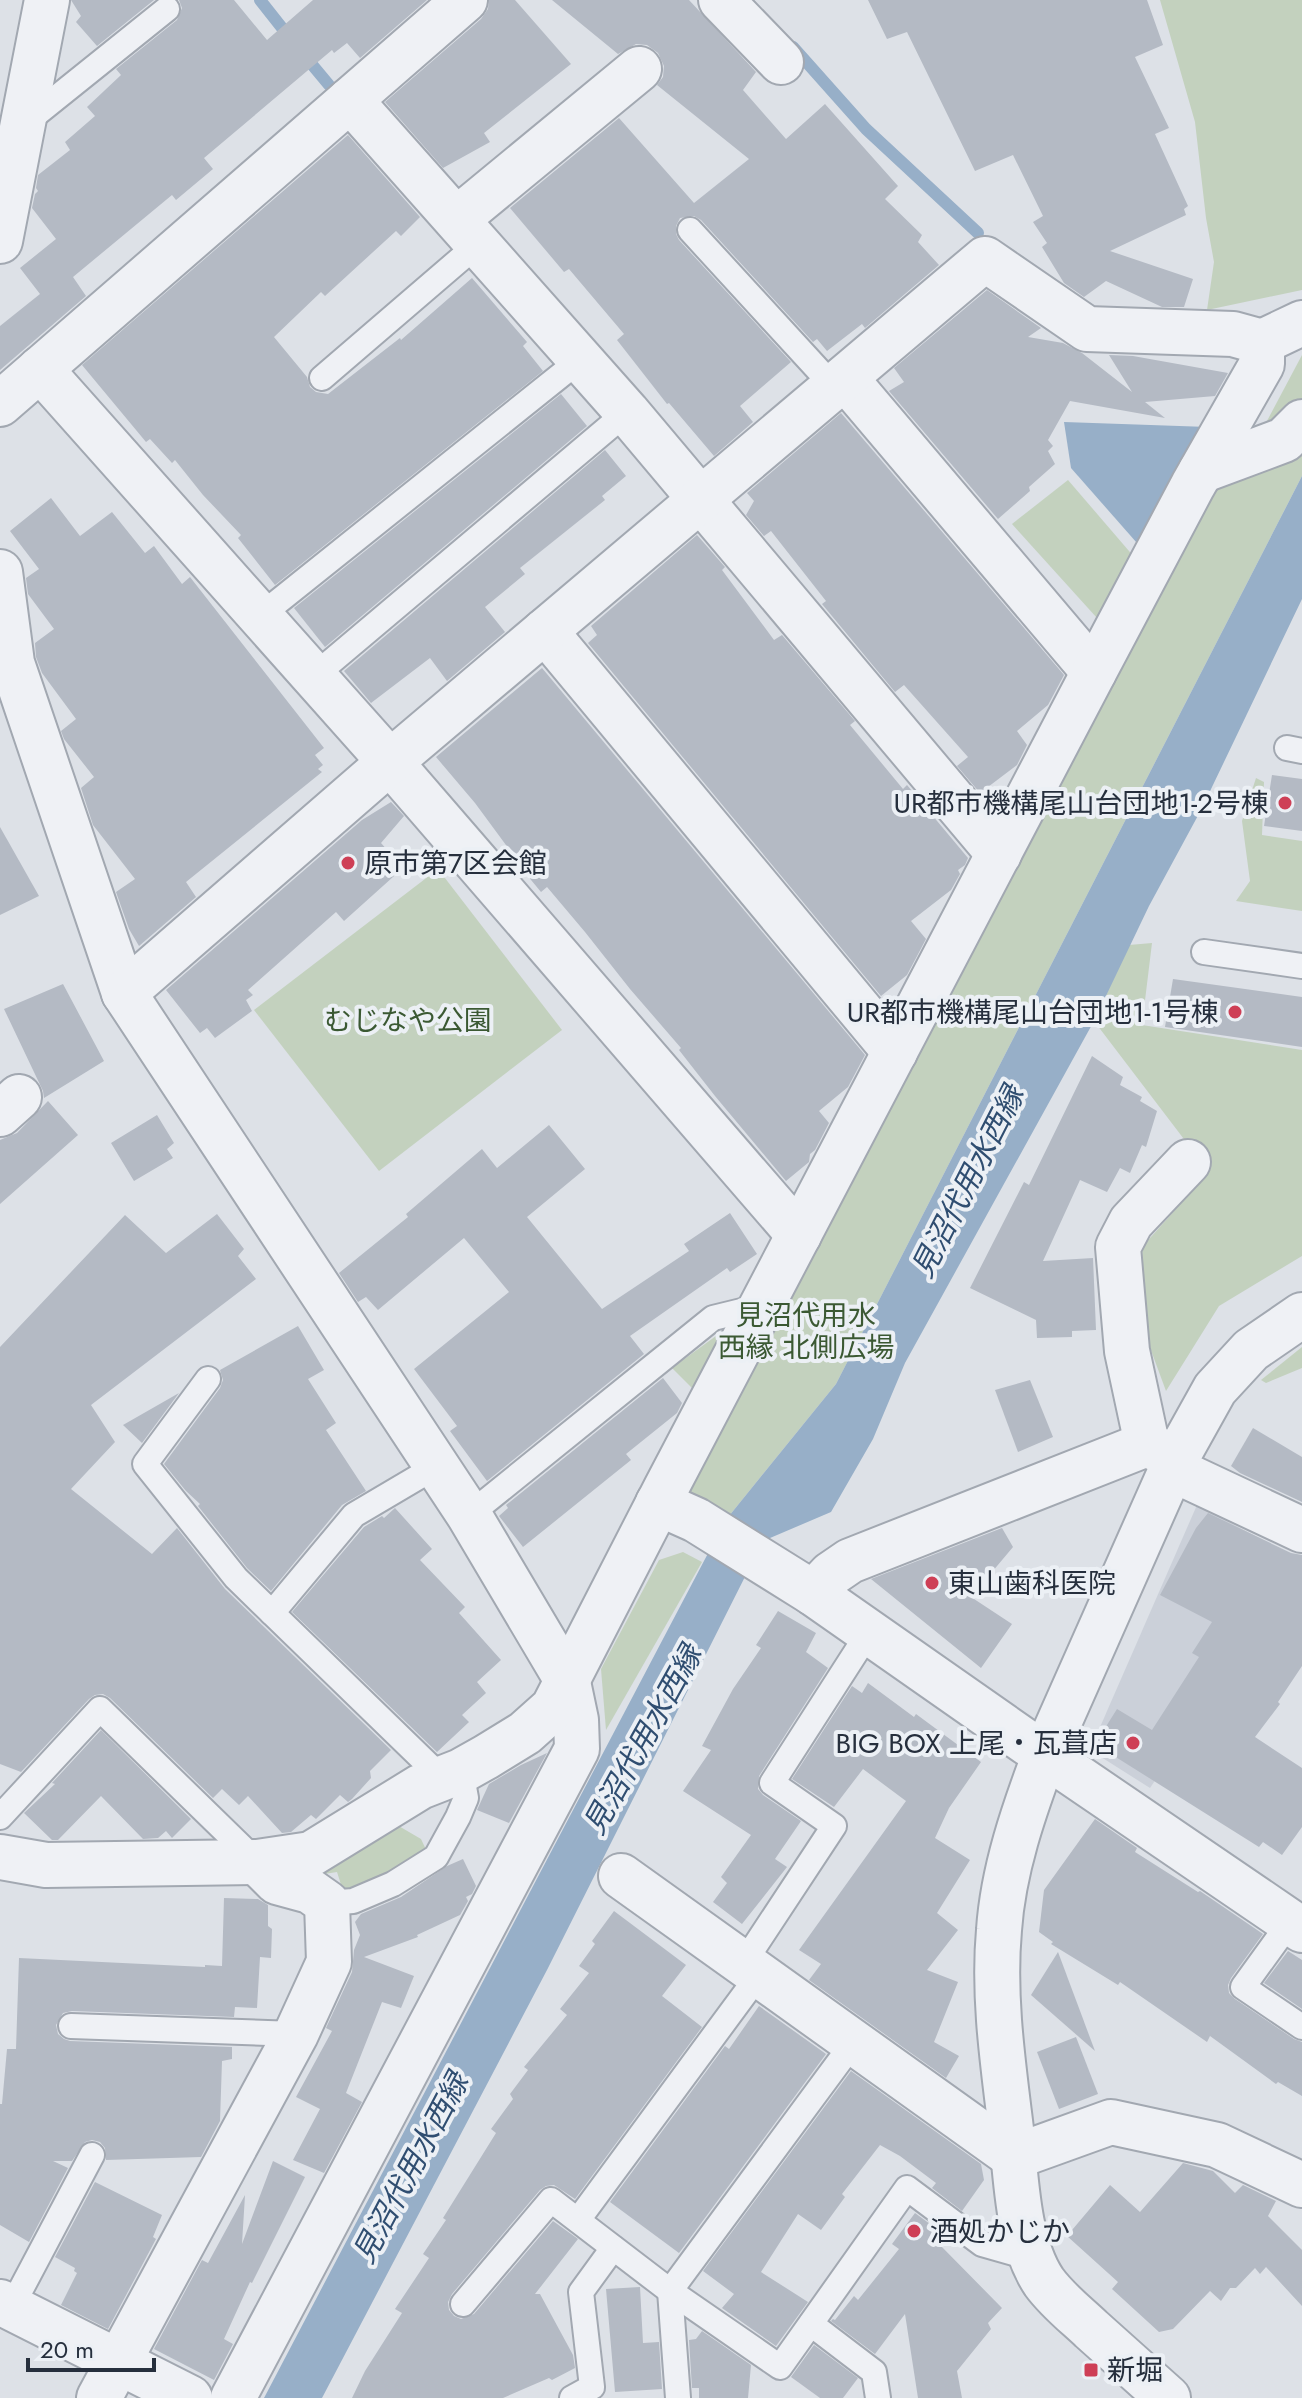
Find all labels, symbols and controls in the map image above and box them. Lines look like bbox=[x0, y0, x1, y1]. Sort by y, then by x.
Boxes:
place label: UR都市機構尾山台団地1-2号棟 bbox=[893, 783, 1269, 824]
marker: UR都市機構尾山台団地1-2号棟 bbox=[1276, 794, 1294, 812]
place label: 原市第7区会館 bbox=[364, 843, 547, 884]
marker: 原市第7区会館 bbox=[339, 854, 357, 872]
place label: UR都市機構尾山台団地1-1号棟 bbox=[847, 992, 1219, 1033]
park label: むじなや公園 bbox=[324, 1000, 492, 1041]
marker: UR都市機構尾山台団地1-1号棟 bbox=[1226, 1003, 1244, 1021]
water label: 見沼代用水西縁 bbox=[901, 1076, 1036, 1285]
park label: 見沼代用水 西縁 北側広場 bbox=[718, 1295, 894, 1368]
place label: 東山歯科医院 bbox=[948, 1563, 1116, 1604]
marker: 東山歯科医院 bbox=[923, 1574, 941, 1592]
water label: 見沼代用水西縁 bbox=[573, 1635, 714, 1842]
place label: BIG BOX 上尾・瓦葺店 bbox=[836, 1723, 1117, 1764]
marker: BIG BOX 上尾・瓦葺店 bbox=[1124, 1734, 1142, 1752]
water label: 見沼代用水西緑 bbox=[342, 2062, 480, 2271]
place label: 酒処かじか bbox=[930, 2211, 1070, 2252]
marker: 酒処かじか bbox=[905, 2222, 923, 2240]
scale bar bbox=[28, 2322, 154, 2372]
text: 20 m bbox=[40, 2332, 94, 2367]
place label: 新堀 bbox=[1107, 2350, 1163, 2391]
marker: 新堀 bbox=[1082, 2361, 1100, 2379]

